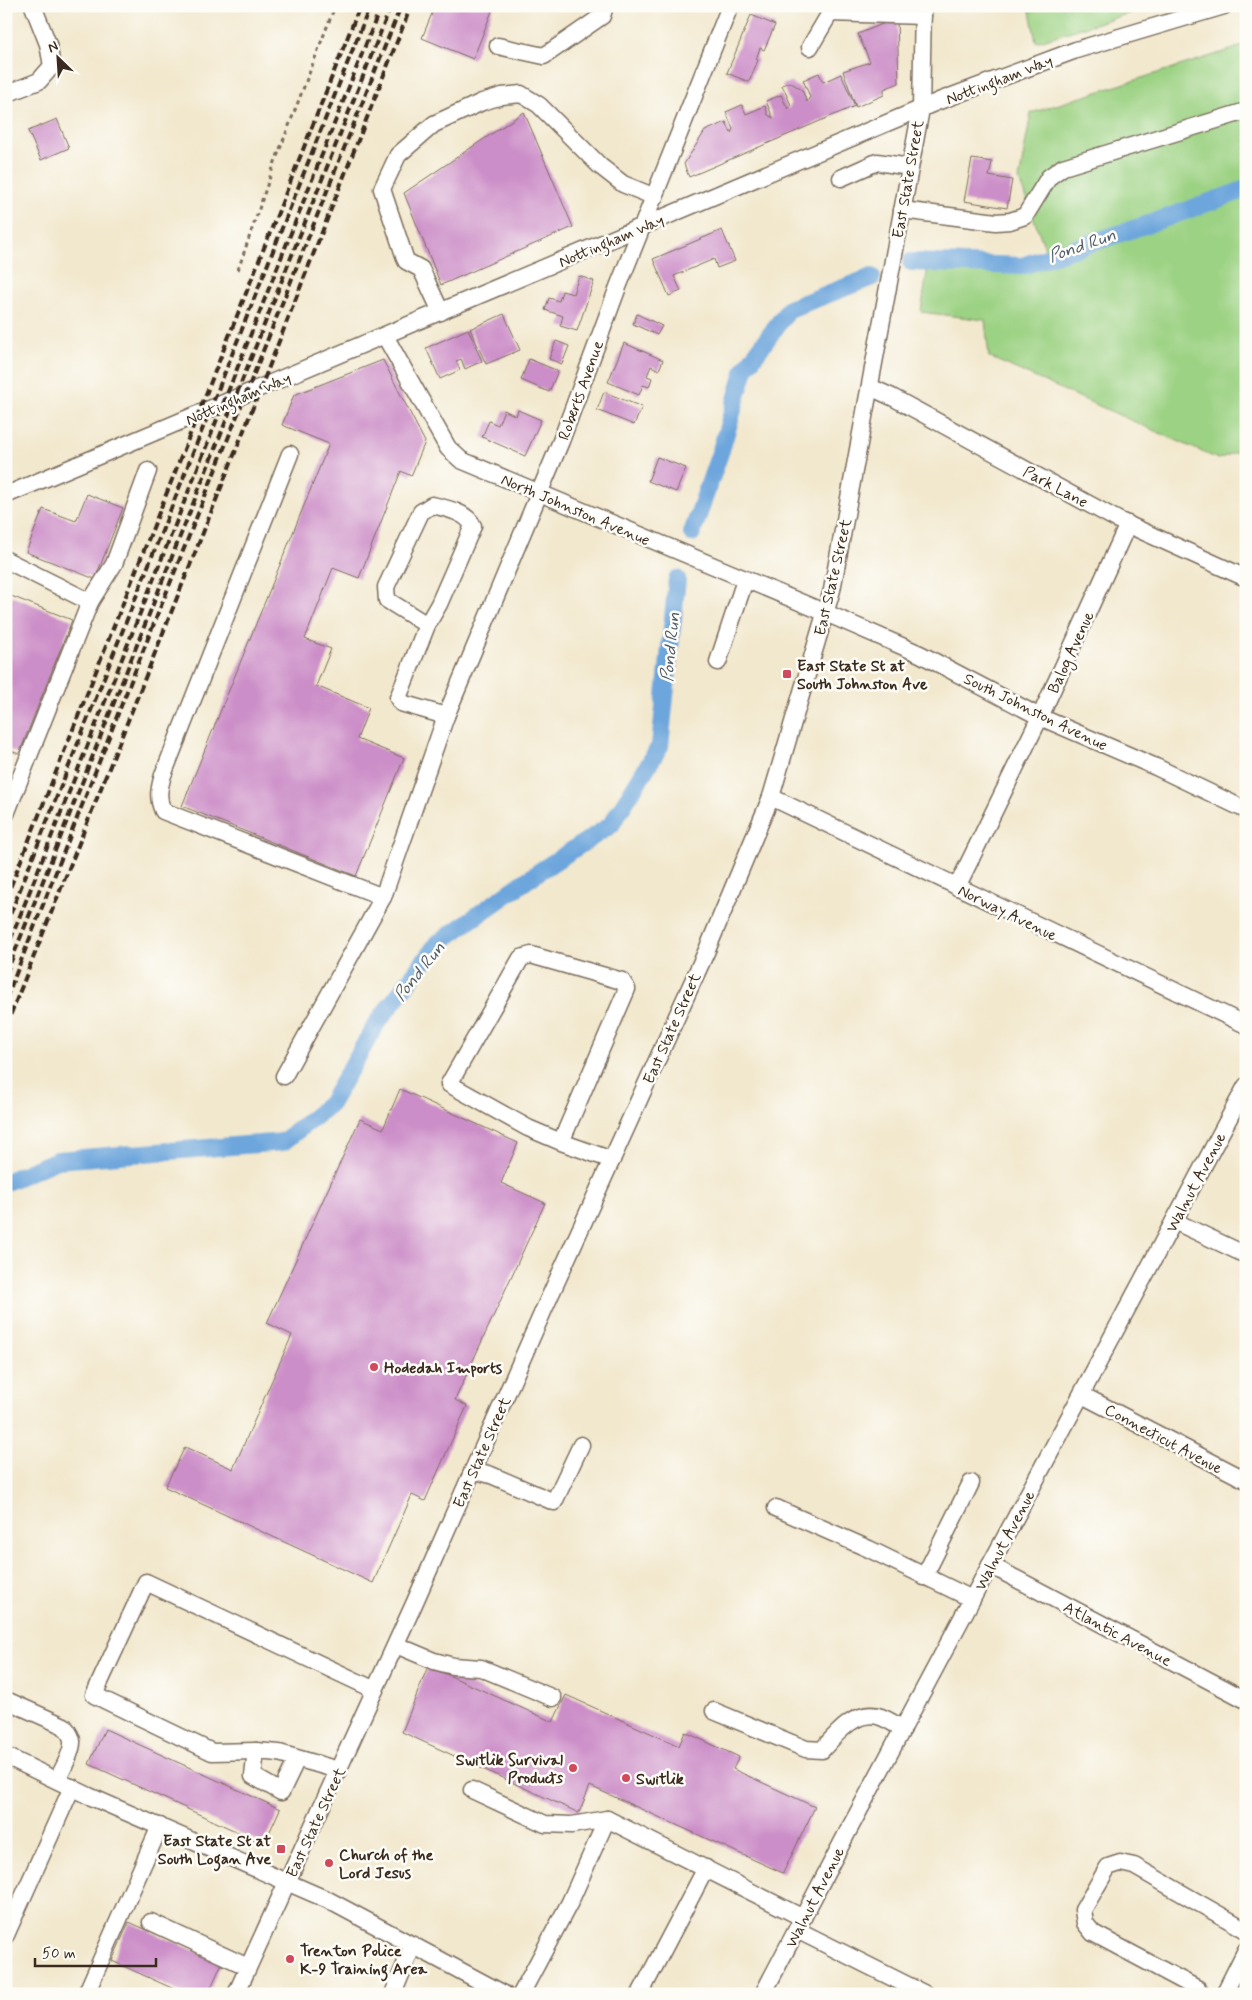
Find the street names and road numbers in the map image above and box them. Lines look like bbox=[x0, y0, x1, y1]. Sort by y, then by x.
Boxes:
street label: Nottingham Way bbox=[943, 50, 1056, 111]
street label: East State Street bbox=[888, 118, 929, 240]
street label: Nottingham Way bbox=[556, 210, 668, 274]
street label: Roberts Avenue bbox=[554, 338, 609, 443]
street label: Nottingham Way bbox=[183, 368, 295, 432]
street label: Park Lane bbox=[1019, 462, 1091, 513]
street label: North Johnston Avenue bbox=[498, 469, 653, 551]
street label: East State Street bbox=[810, 516, 857, 638]
street label: Balog Avenue bbox=[1043, 608, 1101, 698]
street label: South Johnston Avenue bbox=[960, 668, 1111, 756]
street label: Norway Avenue bbox=[954, 880, 1061, 947]
street label: East State Street bbox=[638, 969, 707, 1087]
street label: Walnut Avenue bbox=[1161, 1129, 1232, 1236]
street label: East State Street bbox=[448, 1393, 517, 1511]
street label: Connecticut Avenue bbox=[1101, 1399, 1226, 1479]
street label: Walnut Avenue bbox=[970, 1487, 1041, 1594]
street label: Atlantic Avenue bbox=[1059, 1597, 1175, 1672]
street label: East State Street bbox=[282, 1763, 351, 1881]
street label: Walnut Avenue bbox=[781, 1843, 850, 1952]

